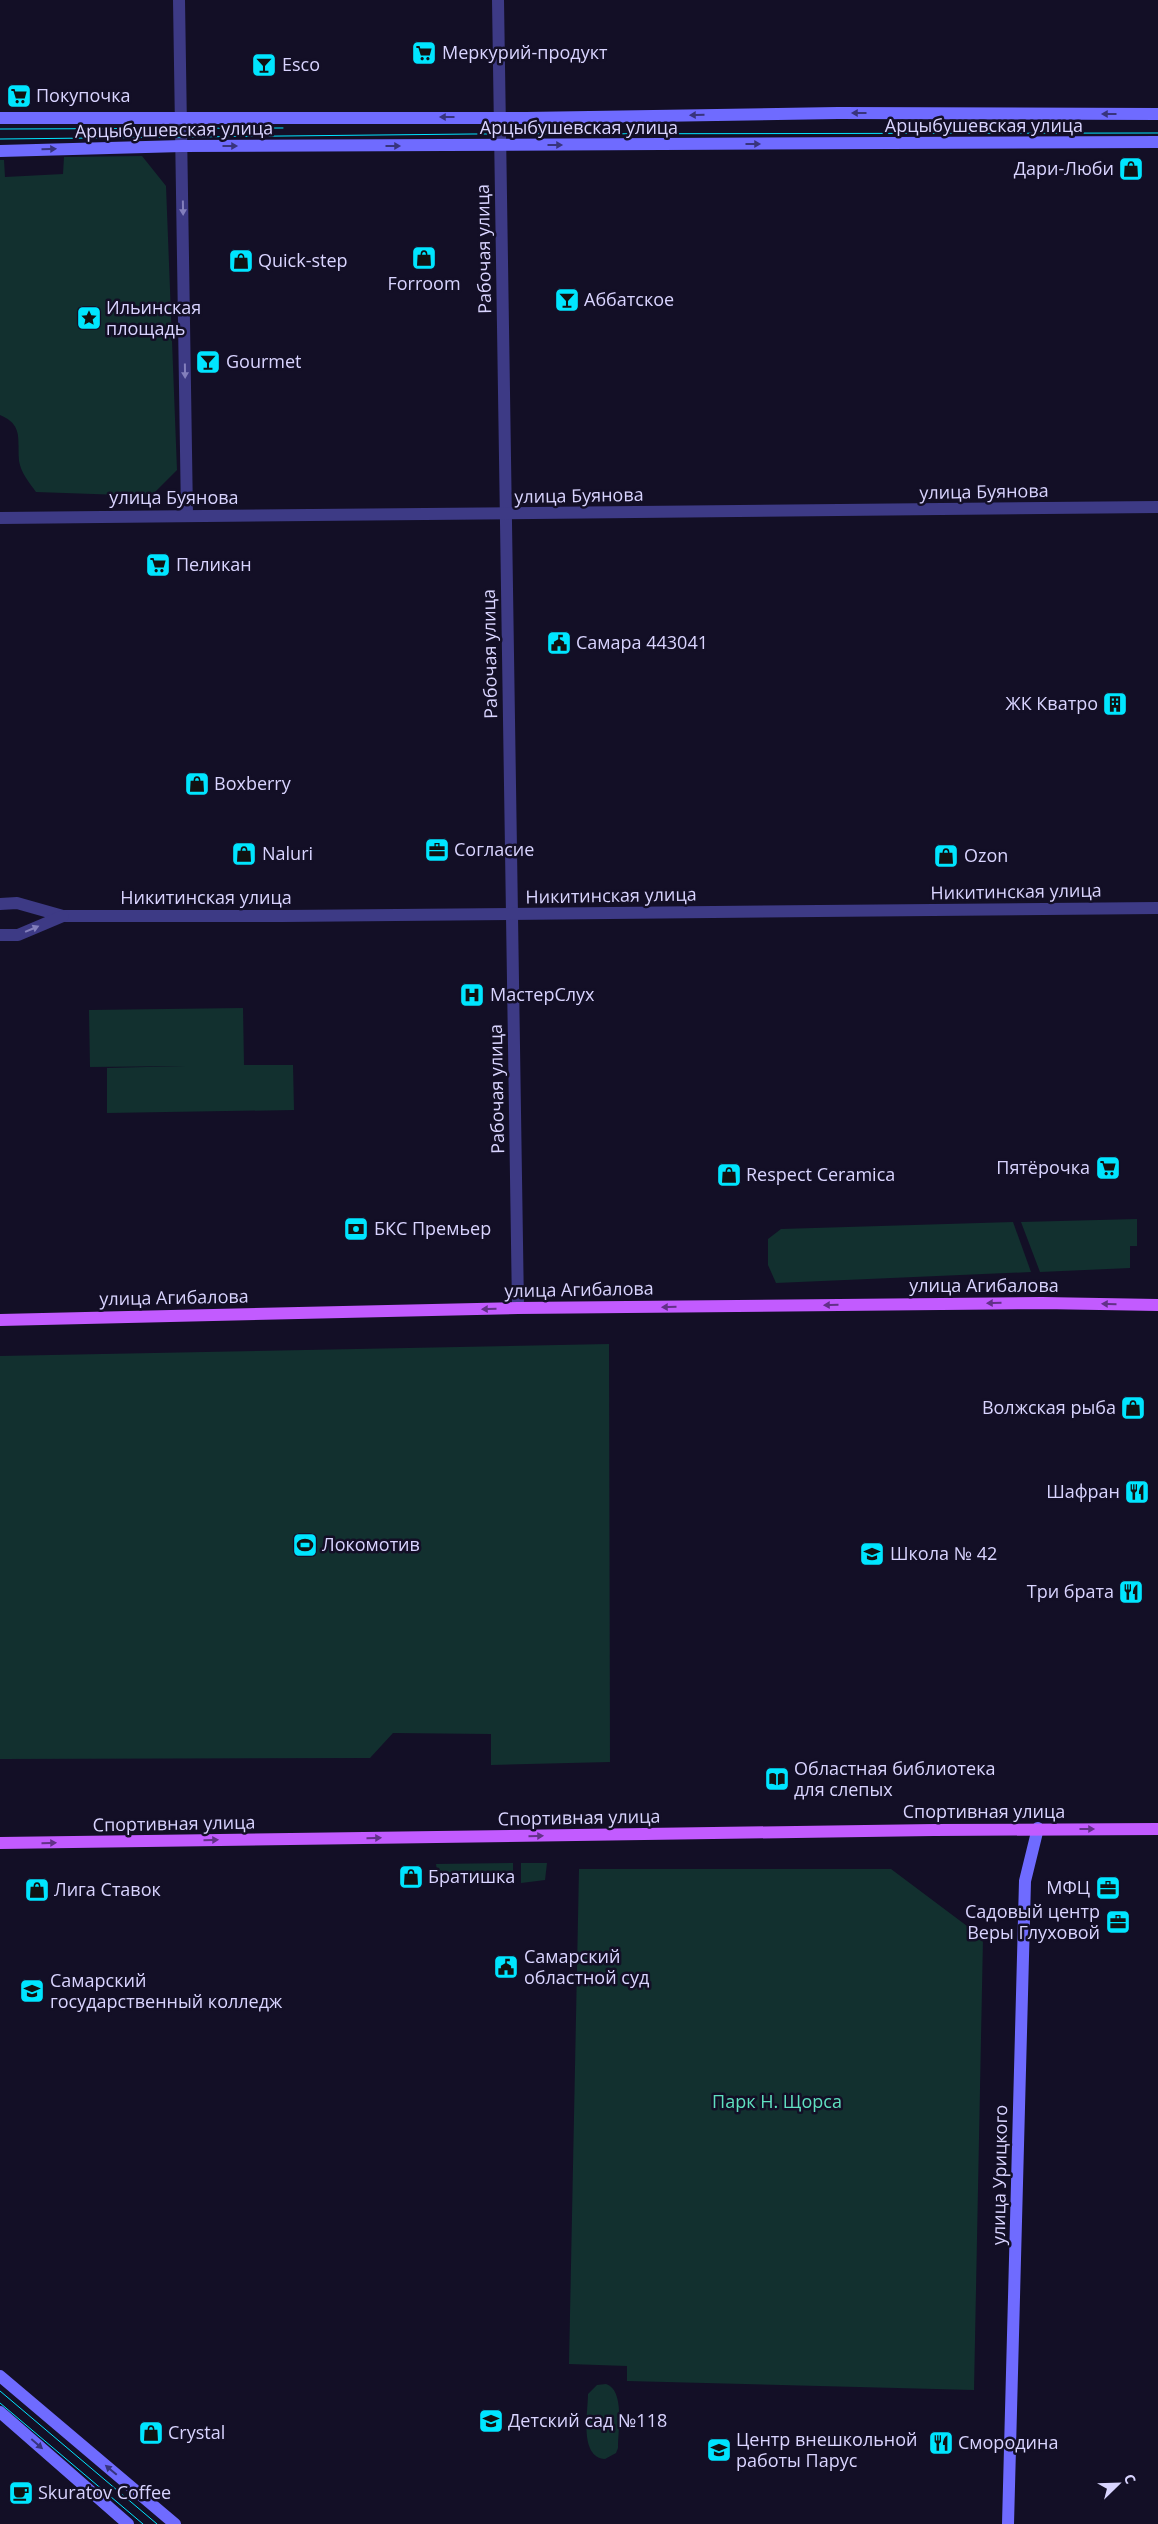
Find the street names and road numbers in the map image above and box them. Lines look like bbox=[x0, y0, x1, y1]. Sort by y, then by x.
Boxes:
street label: Арцыбушевская улица bbox=[885, 113, 1083, 137]
street label: Арцыбушевская улица bbox=[75, 115, 273, 143]
street label: Арцыбушевская улица bbox=[480, 115, 678, 139]
street label: Рабочая улица bbox=[470, 184, 496, 314]
street label: улица Буянова bbox=[919, 478, 1049, 504]
street label: улица Буянова bbox=[514, 482, 644, 508]
street label: улица Буянова bbox=[109, 485, 239, 509]
street label: Рабочая улица bbox=[476, 589, 502, 719]
street label: Никитинская улица bbox=[930, 878, 1102, 904]
street label: Никитинская улица bbox=[525, 882, 697, 908]
street label: Никитинская улица bbox=[120, 885, 292, 909]
street label: Рабочая улица bbox=[483, 1024, 509, 1154]
street label: улица Агибалова bbox=[909, 1273, 1059, 1297]
street label: улица Агибалова bbox=[504, 1276, 654, 1302]
street label: улица Агибалова bbox=[99, 1284, 249, 1310]
street label: Спортивная улица bbox=[903, 1799, 1065, 1823]
street label: Спортивная улица bbox=[497, 1804, 661, 1830]
street label: Спортивная улица bbox=[92, 1810, 256, 1836]
street label: улица Урицкого bbox=[986, 2105, 1012, 2245]

